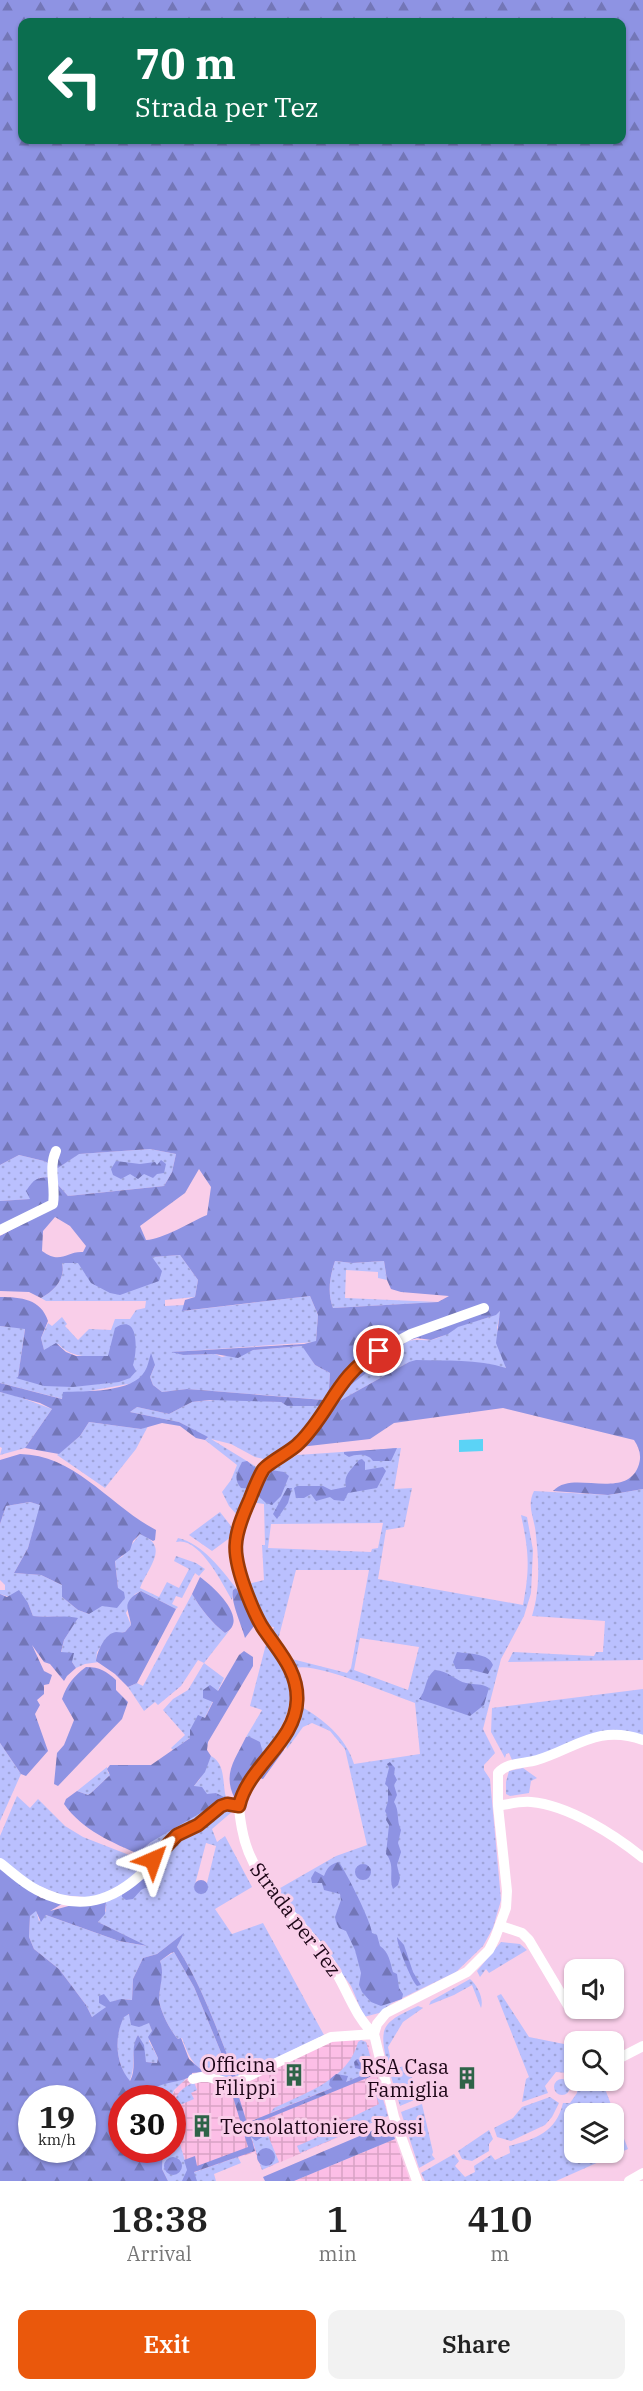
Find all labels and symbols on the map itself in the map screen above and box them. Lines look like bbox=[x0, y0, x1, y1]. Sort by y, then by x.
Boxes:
pin bbox=[353, 1325, 404, 1376]
position arrow bbox=[121, 1828, 185, 1892]
street label: Strada per Tez bbox=[244, 1857, 348, 1981]
place label: Officina Filippi bbox=[202, 2051, 276, 2101]
place label: RSA Casa Famiglia bbox=[361, 2053, 449, 2103]
building icon: Officina Filippi bbox=[281, 2062, 307, 2088]
building icon: RSA Casa Famiglia bbox=[454, 2065, 480, 2091]
speed limit sign: 30 bbox=[108, 2085, 186, 2163]
building icon: Tecnolattoniere Rossi bbox=[189, 2113, 215, 2139]
place label: Tecnolattoniere Rossi bbox=[220, 2113, 423, 2140]

